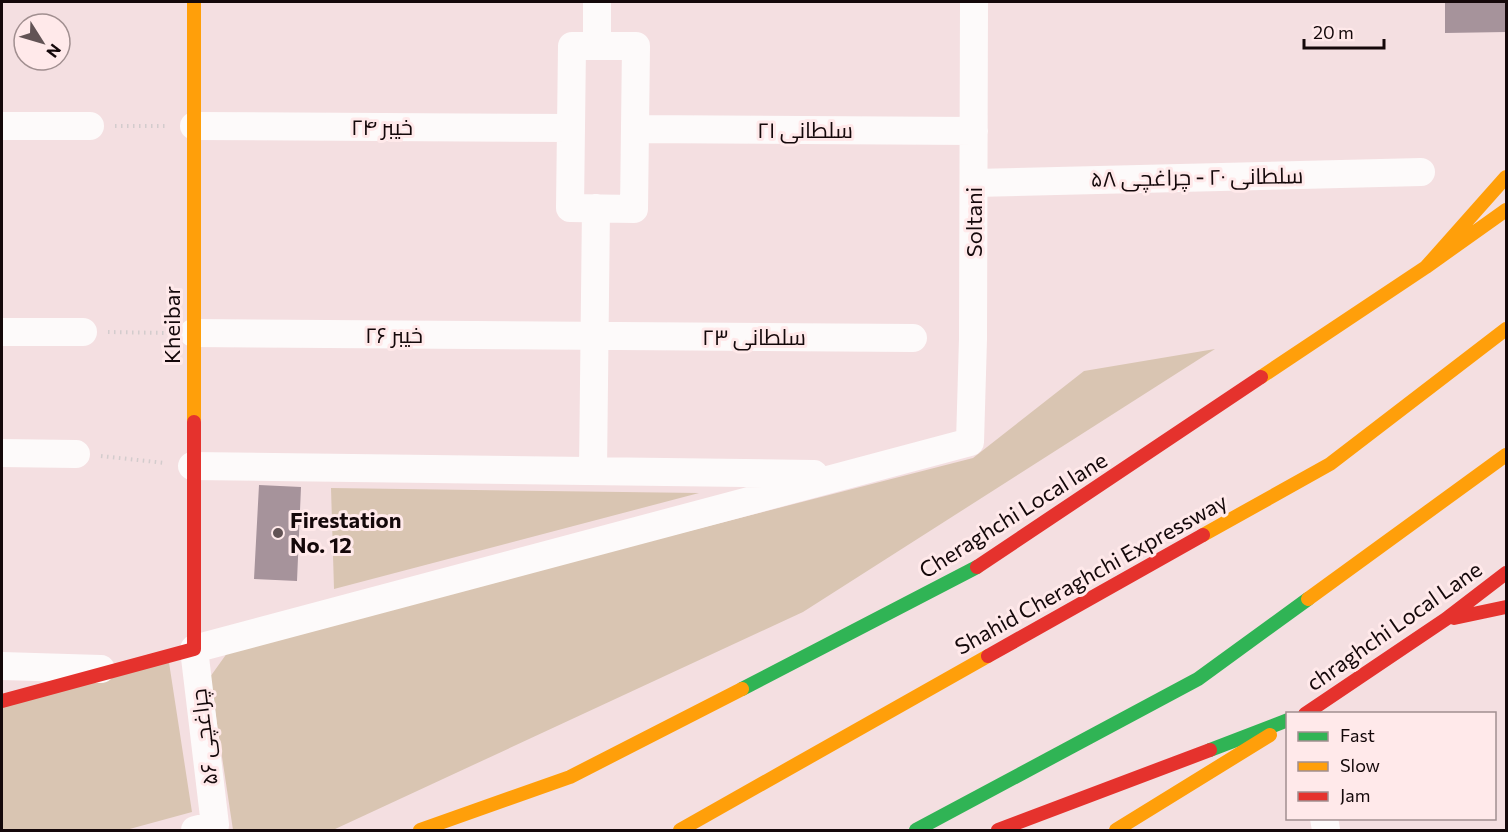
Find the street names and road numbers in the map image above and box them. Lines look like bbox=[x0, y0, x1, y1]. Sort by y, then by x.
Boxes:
street label: خیبر ۲۴ bbox=[351, 113, 413, 140]
street label: سلطانی ۲۱ bbox=[757, 116, 853, 144]
street label: سلطانی ۲۰ - چراغچی ۵۸ bbox=[1090, 161, 1304, 194]
street label: Soltani bbox=[960, 187, 987, 257]
street label: Kheibar bbox=[158, 286, 185, 364]
street label: خیبر ۲۶ bbox=[365, 321, 423, 348]
street label: سلطانی ۲۳ bbox=[702, 323, 806, 351]
street label: Cheraghchi Local lane bbox=[914, 446, 1112, 583]
street label: Shahid Cheraghchi Expressway bbox=[950, 487, 1232, 660]
street label: chraghchi Local Lane bbox=[1301, 555, 1487, 696]
street label: چراغچی ۵۶ bbox=[184, 687, 225, 787]

